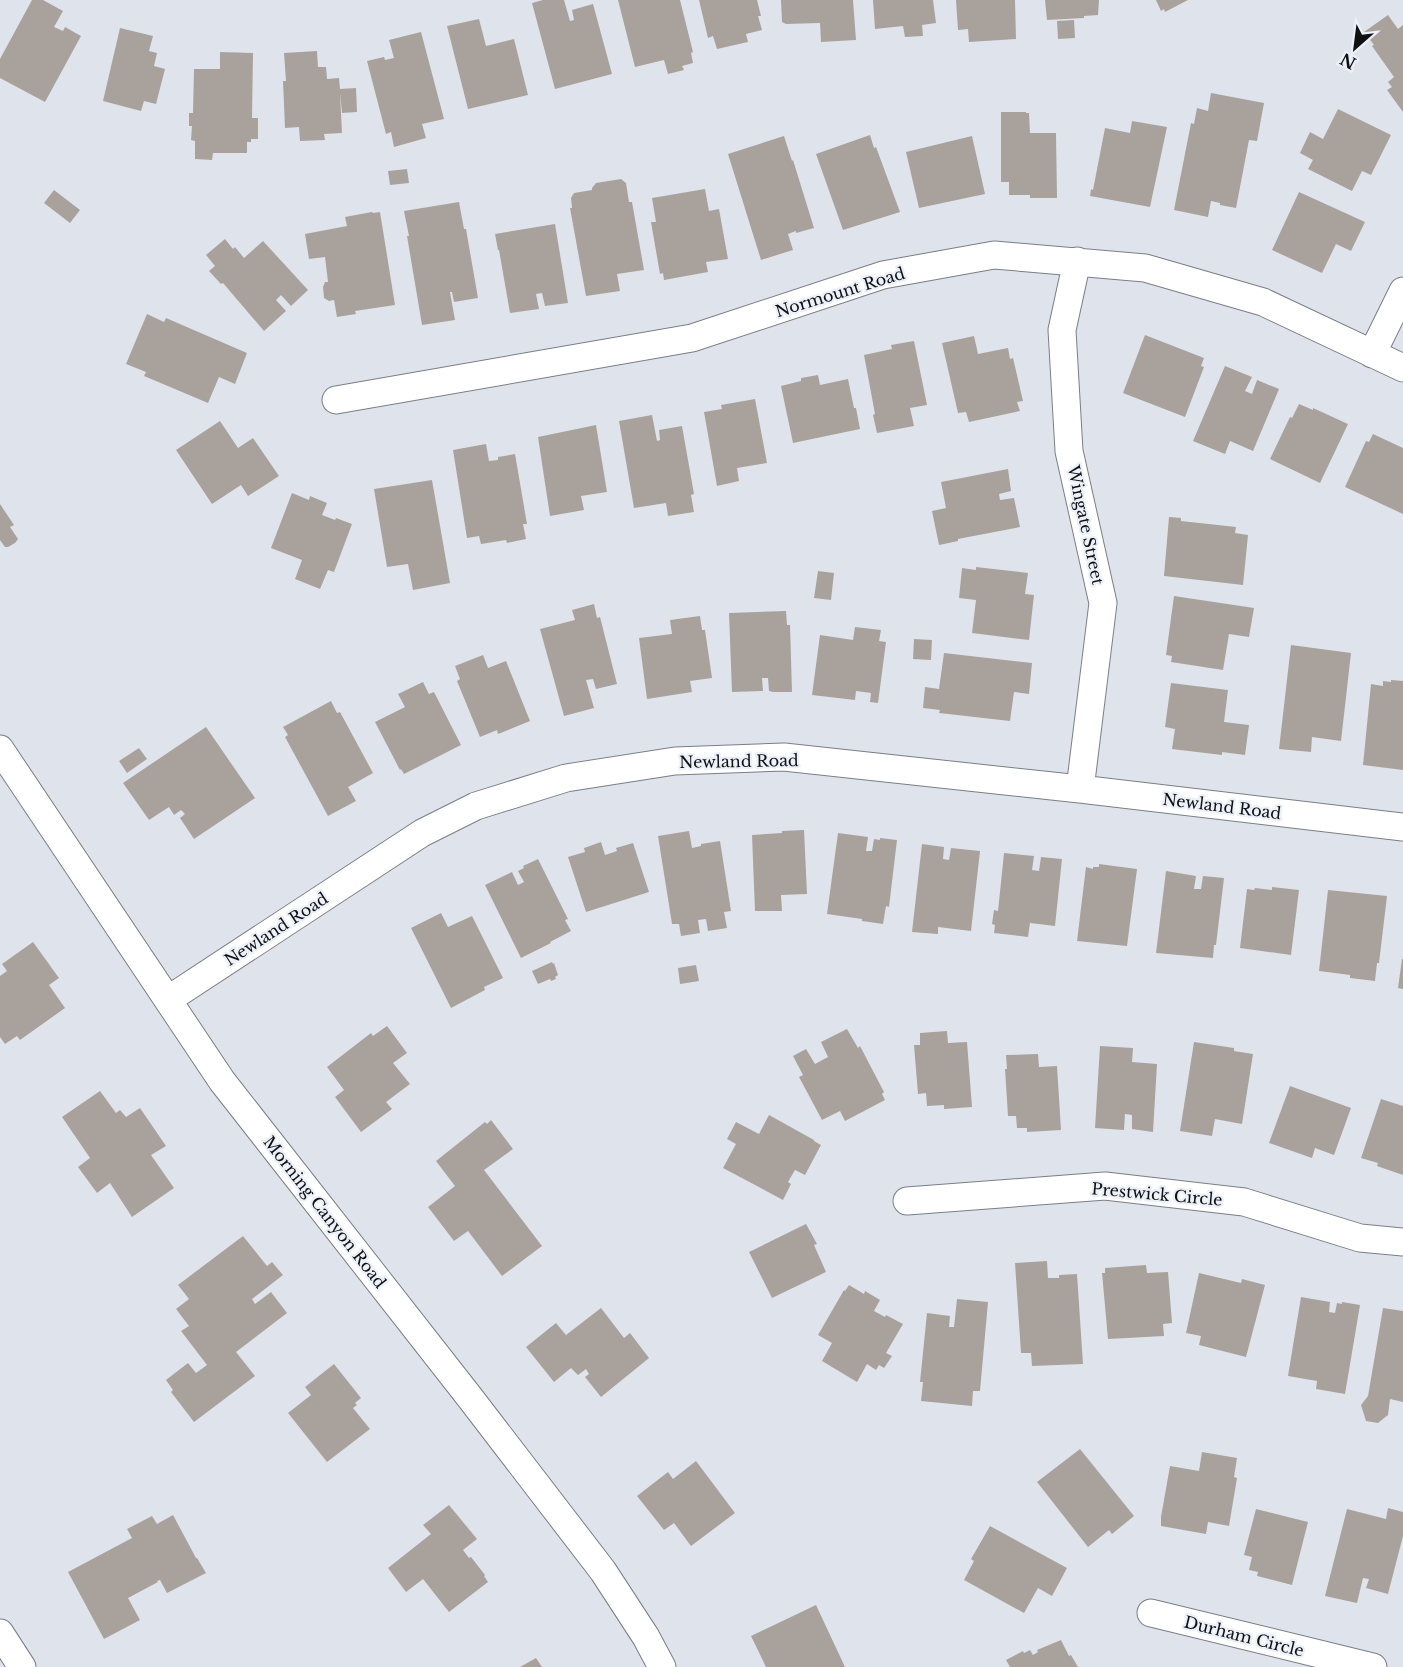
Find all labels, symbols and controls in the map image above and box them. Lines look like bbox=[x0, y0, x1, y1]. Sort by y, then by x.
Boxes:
north arrow bbox=[1325, 18, 1385, 78]
text: N bbox=[1337, 49, 1359, 74]
street label: Normount Road bbox=[773, 263, 907, 321]
street label: Wingate Street bbox=[1063, 462, 1108, 587]
street label: Newland Road bbox=[679, 750, 799, 772]
street label: Newland Road bbox=[1161, 789, 1283, 823]
street label: Newland Road bbox=[220, 888, 332, 970]
street label: Morning Canyon Road bbox=[259, 1132, 391, 1292]
street label: Prestwick Circle bbox=[1091, 1178, 1223, 1210]
street label: Durham Circle bbox=[1182, 1611, 1306, 1661]

